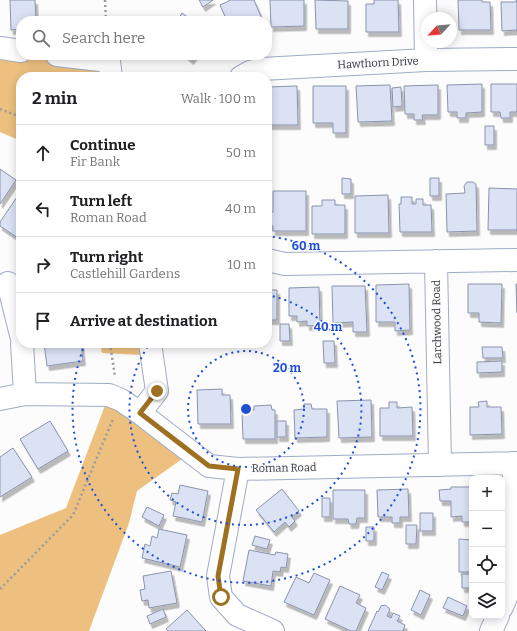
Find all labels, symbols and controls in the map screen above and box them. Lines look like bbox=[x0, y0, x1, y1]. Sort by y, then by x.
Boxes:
north arrow bbox=[421, 12, 457, 48]
search box bbox=[16, 16, 272, 60]
icon: search bbox=[30, 27, 52, 49]
text: Search here bbox=[62, 29, 145, 47]
street label: Hawthorn Drive bbox=[337, 54, 419, 72]
text: 2 min bbox=[32, 88, 77, 109]
text: Walk · 100 m bbox=[181, 91, 256, 106]
text: Continue bbox=[70, 136, 136, 154]
icon: ahead bbox=[32, 142, 54, 164]
text: 50 m bbox=[226, 145, 256, 160]
text: Fir Bank bbox=[70, 154, 120, 169]
text: Turn left bbox=[70, 192, 132, 210]
icon: left bbox=[32, 198, 54, 220]
text: 40 m bbox=[225, 201, 256, 216]
text: Roman Road bbox=[70, 210, 147, 225]
text: 60 m bbox=[292, 239, 321, 253]
text: Turn right bbox=[70, 248, 143, 266]
icon: right bbox=[32, 254, 54, 276]
text: 10 m bbox=[227, 257, 256, 272]
text: Castlehill Gardens bbox=[70, 266, 180, 281]
street label: Larchwood Road bbox=[430, 279, 444, 364]
icon: arrive bbox=[32, 310, 54, 332]
text: Arrive at destination bbox=[70, 312, 217, 330]
text: 40 m bbox=[314, 320, 343, 334]
text: 20 m bbox=[273, 361, 302, 375]
route end bbox=[148, 382, 166, 400]
centre of rings bbox=[239, 402, 253, 416]
street label: Roman Road bbox=[251, 461, 317, 475]
map controls bbox=[469, 475, 505, 619]
button: + bbox=[469, 475, 505, 511]
button: − bbox=[469, 511, 505, 547]
button: locate bbox=[469, 547, 505, 583]
button: layers bbox=[469, 583, 505, 619]
route start bbox=[212, 588, 230, 606]

